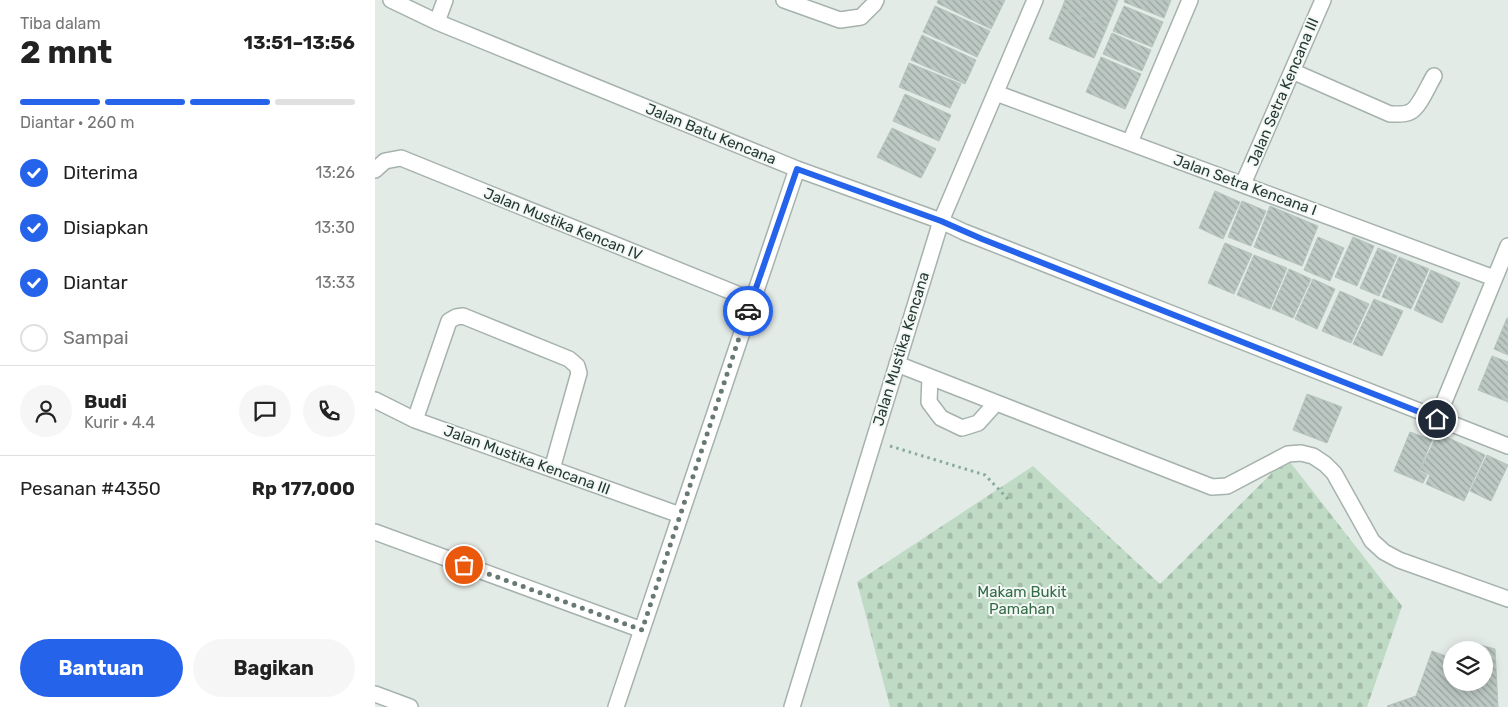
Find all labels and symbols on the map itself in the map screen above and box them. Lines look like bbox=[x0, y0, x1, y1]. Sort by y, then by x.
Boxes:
street label: Jalan Setra Kencana III bbox=[1244, 15, 1322, 169]
street label: Jalan Batu Kencana bbox=[643, 100, 779, 168]
street label: Jalan Setra Kencana I bbox=[1171, 151, 1319, 219]
street label: Jalan Mustika Kencan IV bbox=[481, 184, 645, 264]
street label: Jalan Mustika Kencana bbox=[869, 270, 933, 428]
courier bbox=[723, 286, 773, 336]
pin bbox=[1416, 398, 1458, 440]
street label: Jalan Mustika Kencana III bbox=[441, 421, 613, 499]
pin bbox=[443, 544, 485, 586]
park label: Makam Bukit Pamahan bbox=[977, 583, 1067, 618]

